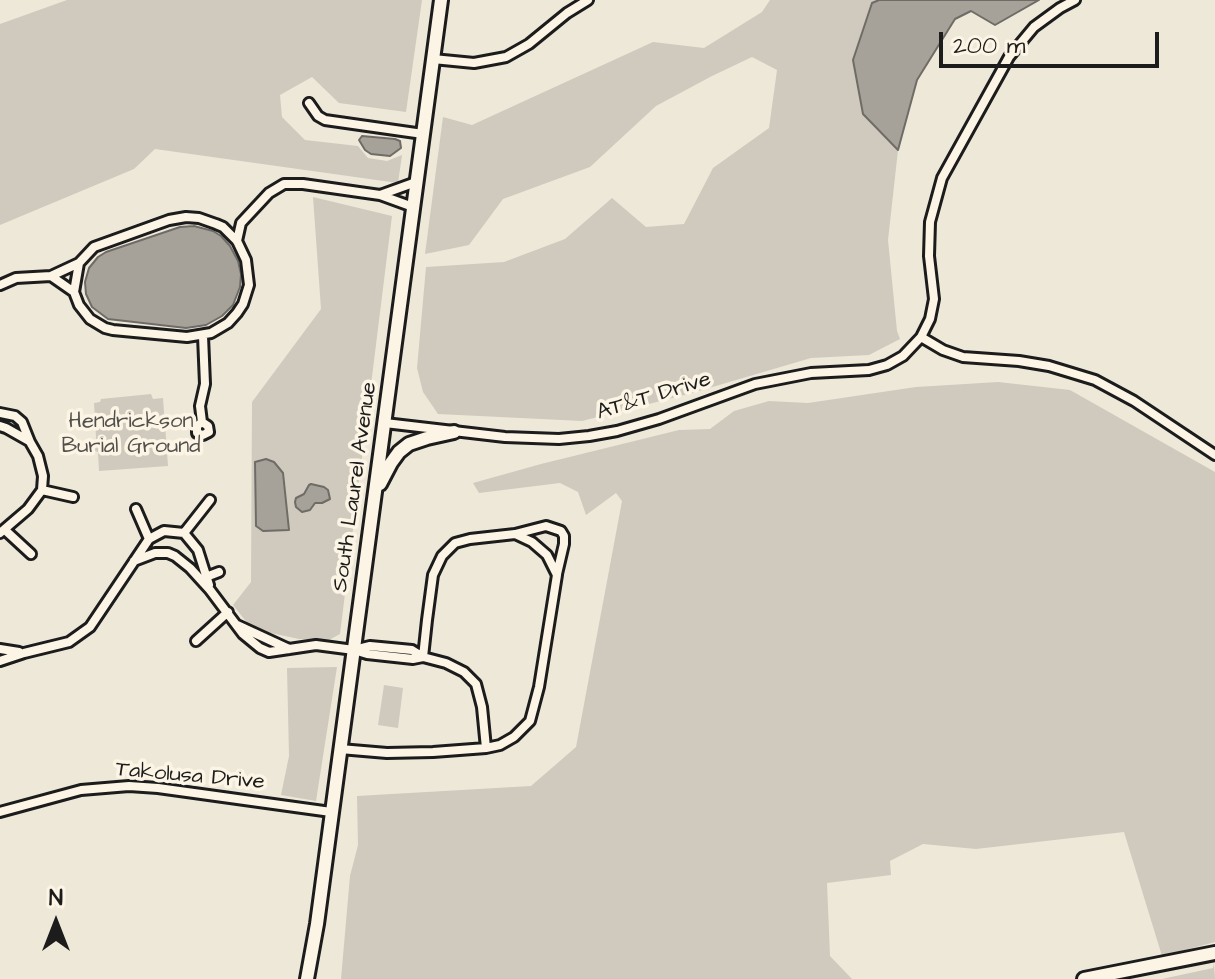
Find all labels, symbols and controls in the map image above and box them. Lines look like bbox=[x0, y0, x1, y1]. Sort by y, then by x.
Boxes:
scale bar bbox=[943, 16, 1163, 66]
text: 200 m bbox=[953, 29, 1025, 63]
street label: AT&T Drive bbox=[594, 367, 714, 427]
street label: South Laurel Avenue bbox=[328, 380, 384, 594]
park label: Hendrickson Burial Ground bbox=[62, 409, 200, 460]
street label: Takolusa Drive bbox=[114, 757, 266, 797]
north arrow bbox=[16, 883, 96, 963]
text: N bbox=[49, 883, 63, 914]

